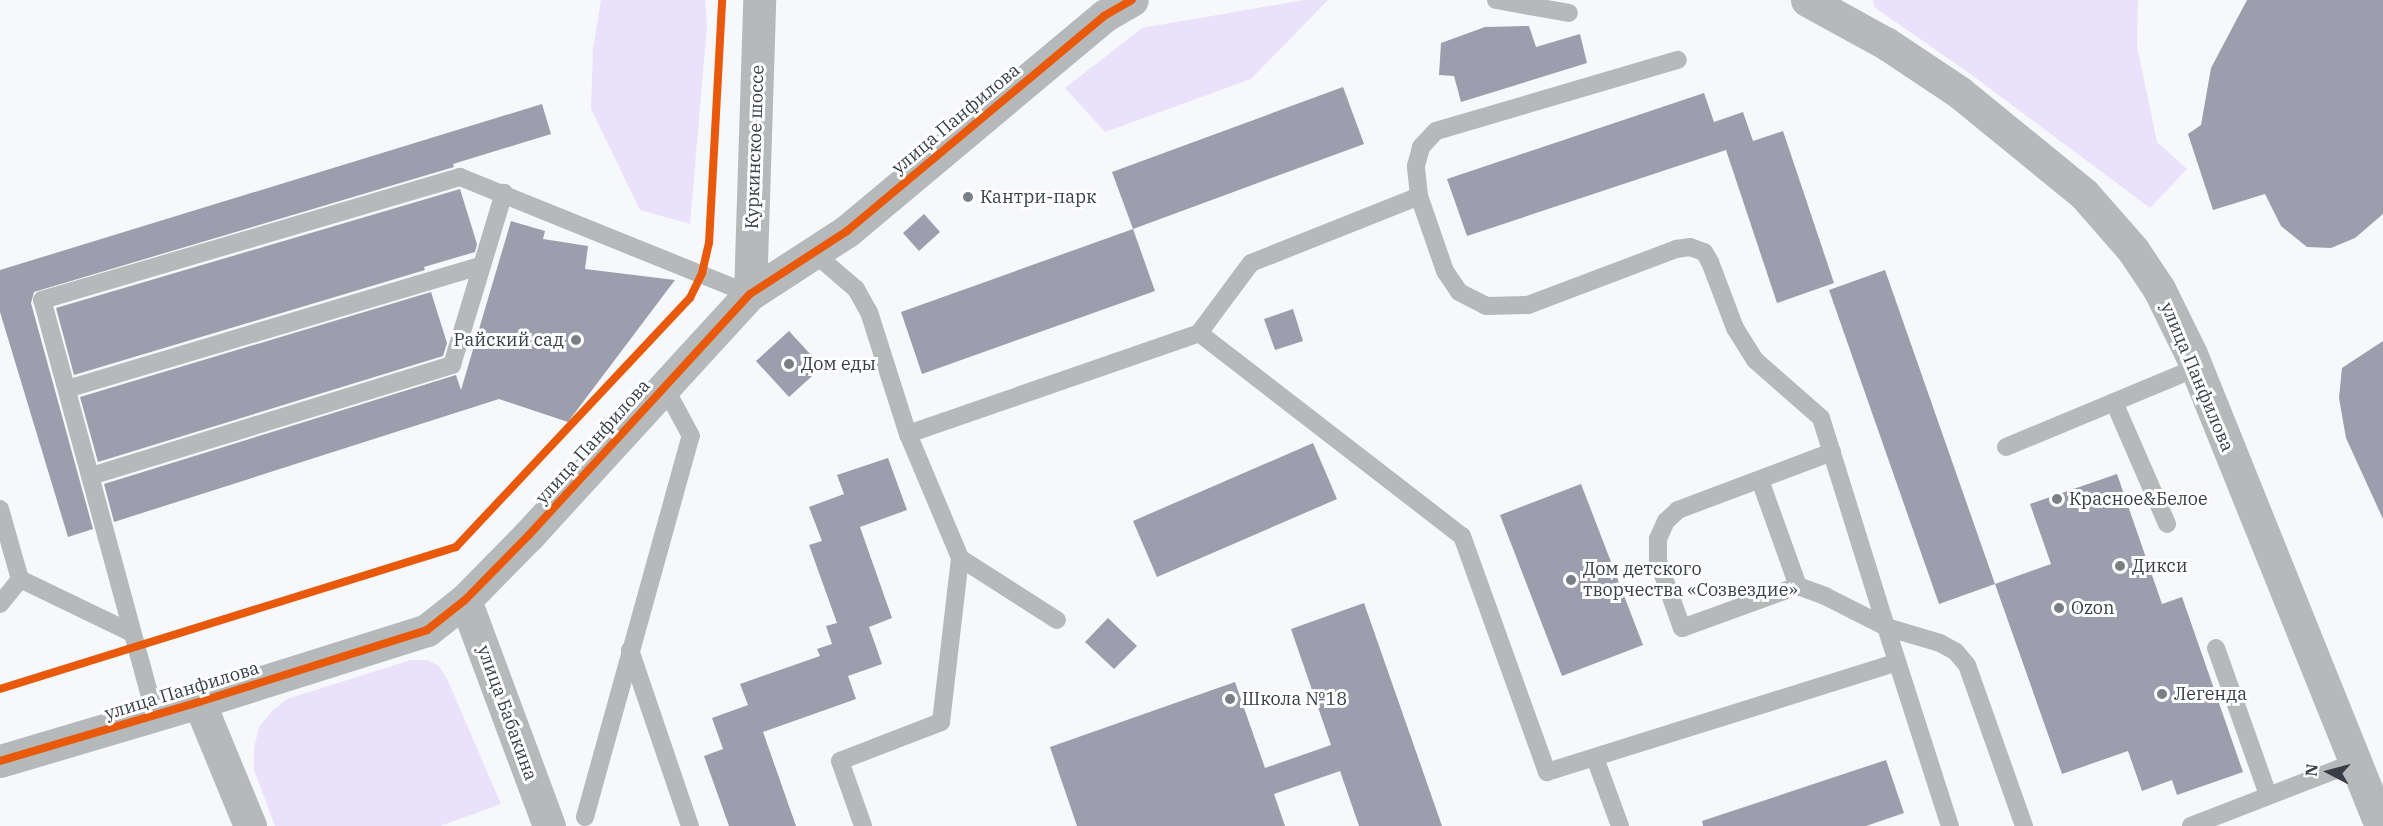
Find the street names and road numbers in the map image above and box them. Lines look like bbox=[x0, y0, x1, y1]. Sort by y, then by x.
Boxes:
street label: улица Панфилова bbox=[888, 59, 1024, 179]
street label: Куркинское шоссе bbox=[741, 65, 769, 229]
street label: улица Панфилова bbox=[2156, 299, 2238, 455]
street label: улица Панфилова bbox=[531, 375, 655, 509]
street label: улица Бабакина bbox=[473, 642, 541, 784]
street label: улица Панфилова bbox=[102, 657, 262, 725]

